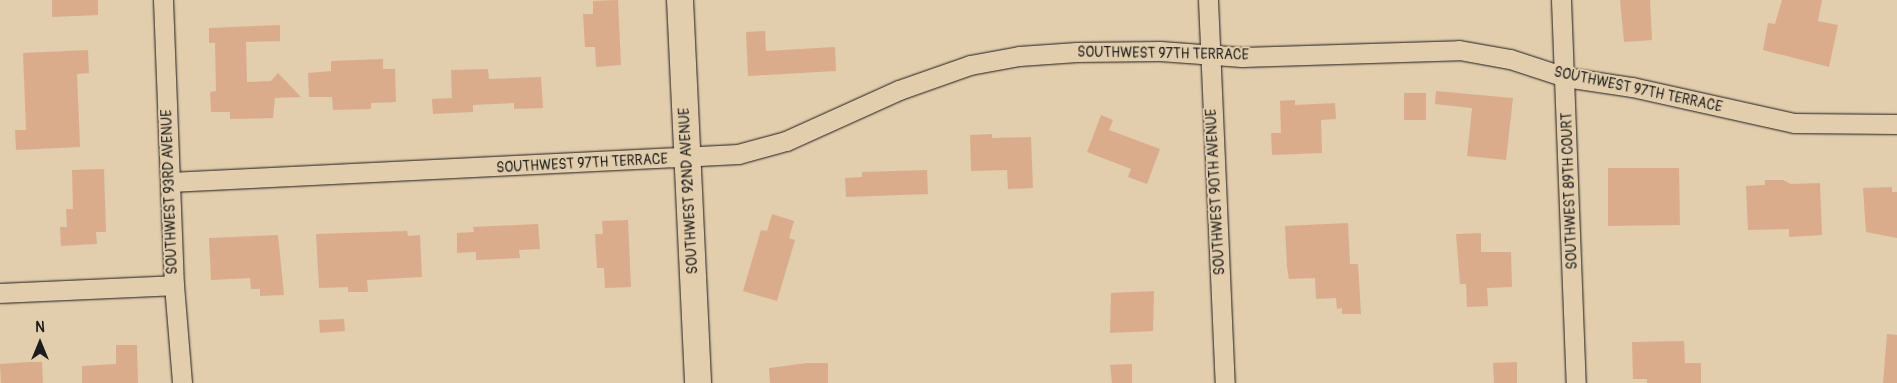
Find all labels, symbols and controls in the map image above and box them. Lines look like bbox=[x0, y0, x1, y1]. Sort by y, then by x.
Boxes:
street label: SOUTHWEST 97TH TERRACE bbox=[1077, 44, 1249, 64]
street label: SOUTHWEST 97TH TERRACE bbox=[1552, 64, 1724, 116]
street label: SOUTHWEST 92ND AVENUE bbox=[676, 107, 702, 275]
street label: SOUTHWEST 90TH AVENUE bbox=[1203, 108, 1229, 276]
street label: SOUTHWEST 93RD AVENUE bbox=[159, 109, 181, 275]
street label: SOUTHWEST 89TH COURT bbox=[1559, 112, 1581, 270]
street label: SOUTHWEST 97TH TERRACE bbox=[496, 151, 668, 177]
north arrow bbox=[15, 318, 65, 368]
text: N bbox=[35, 319, 45, 336]

